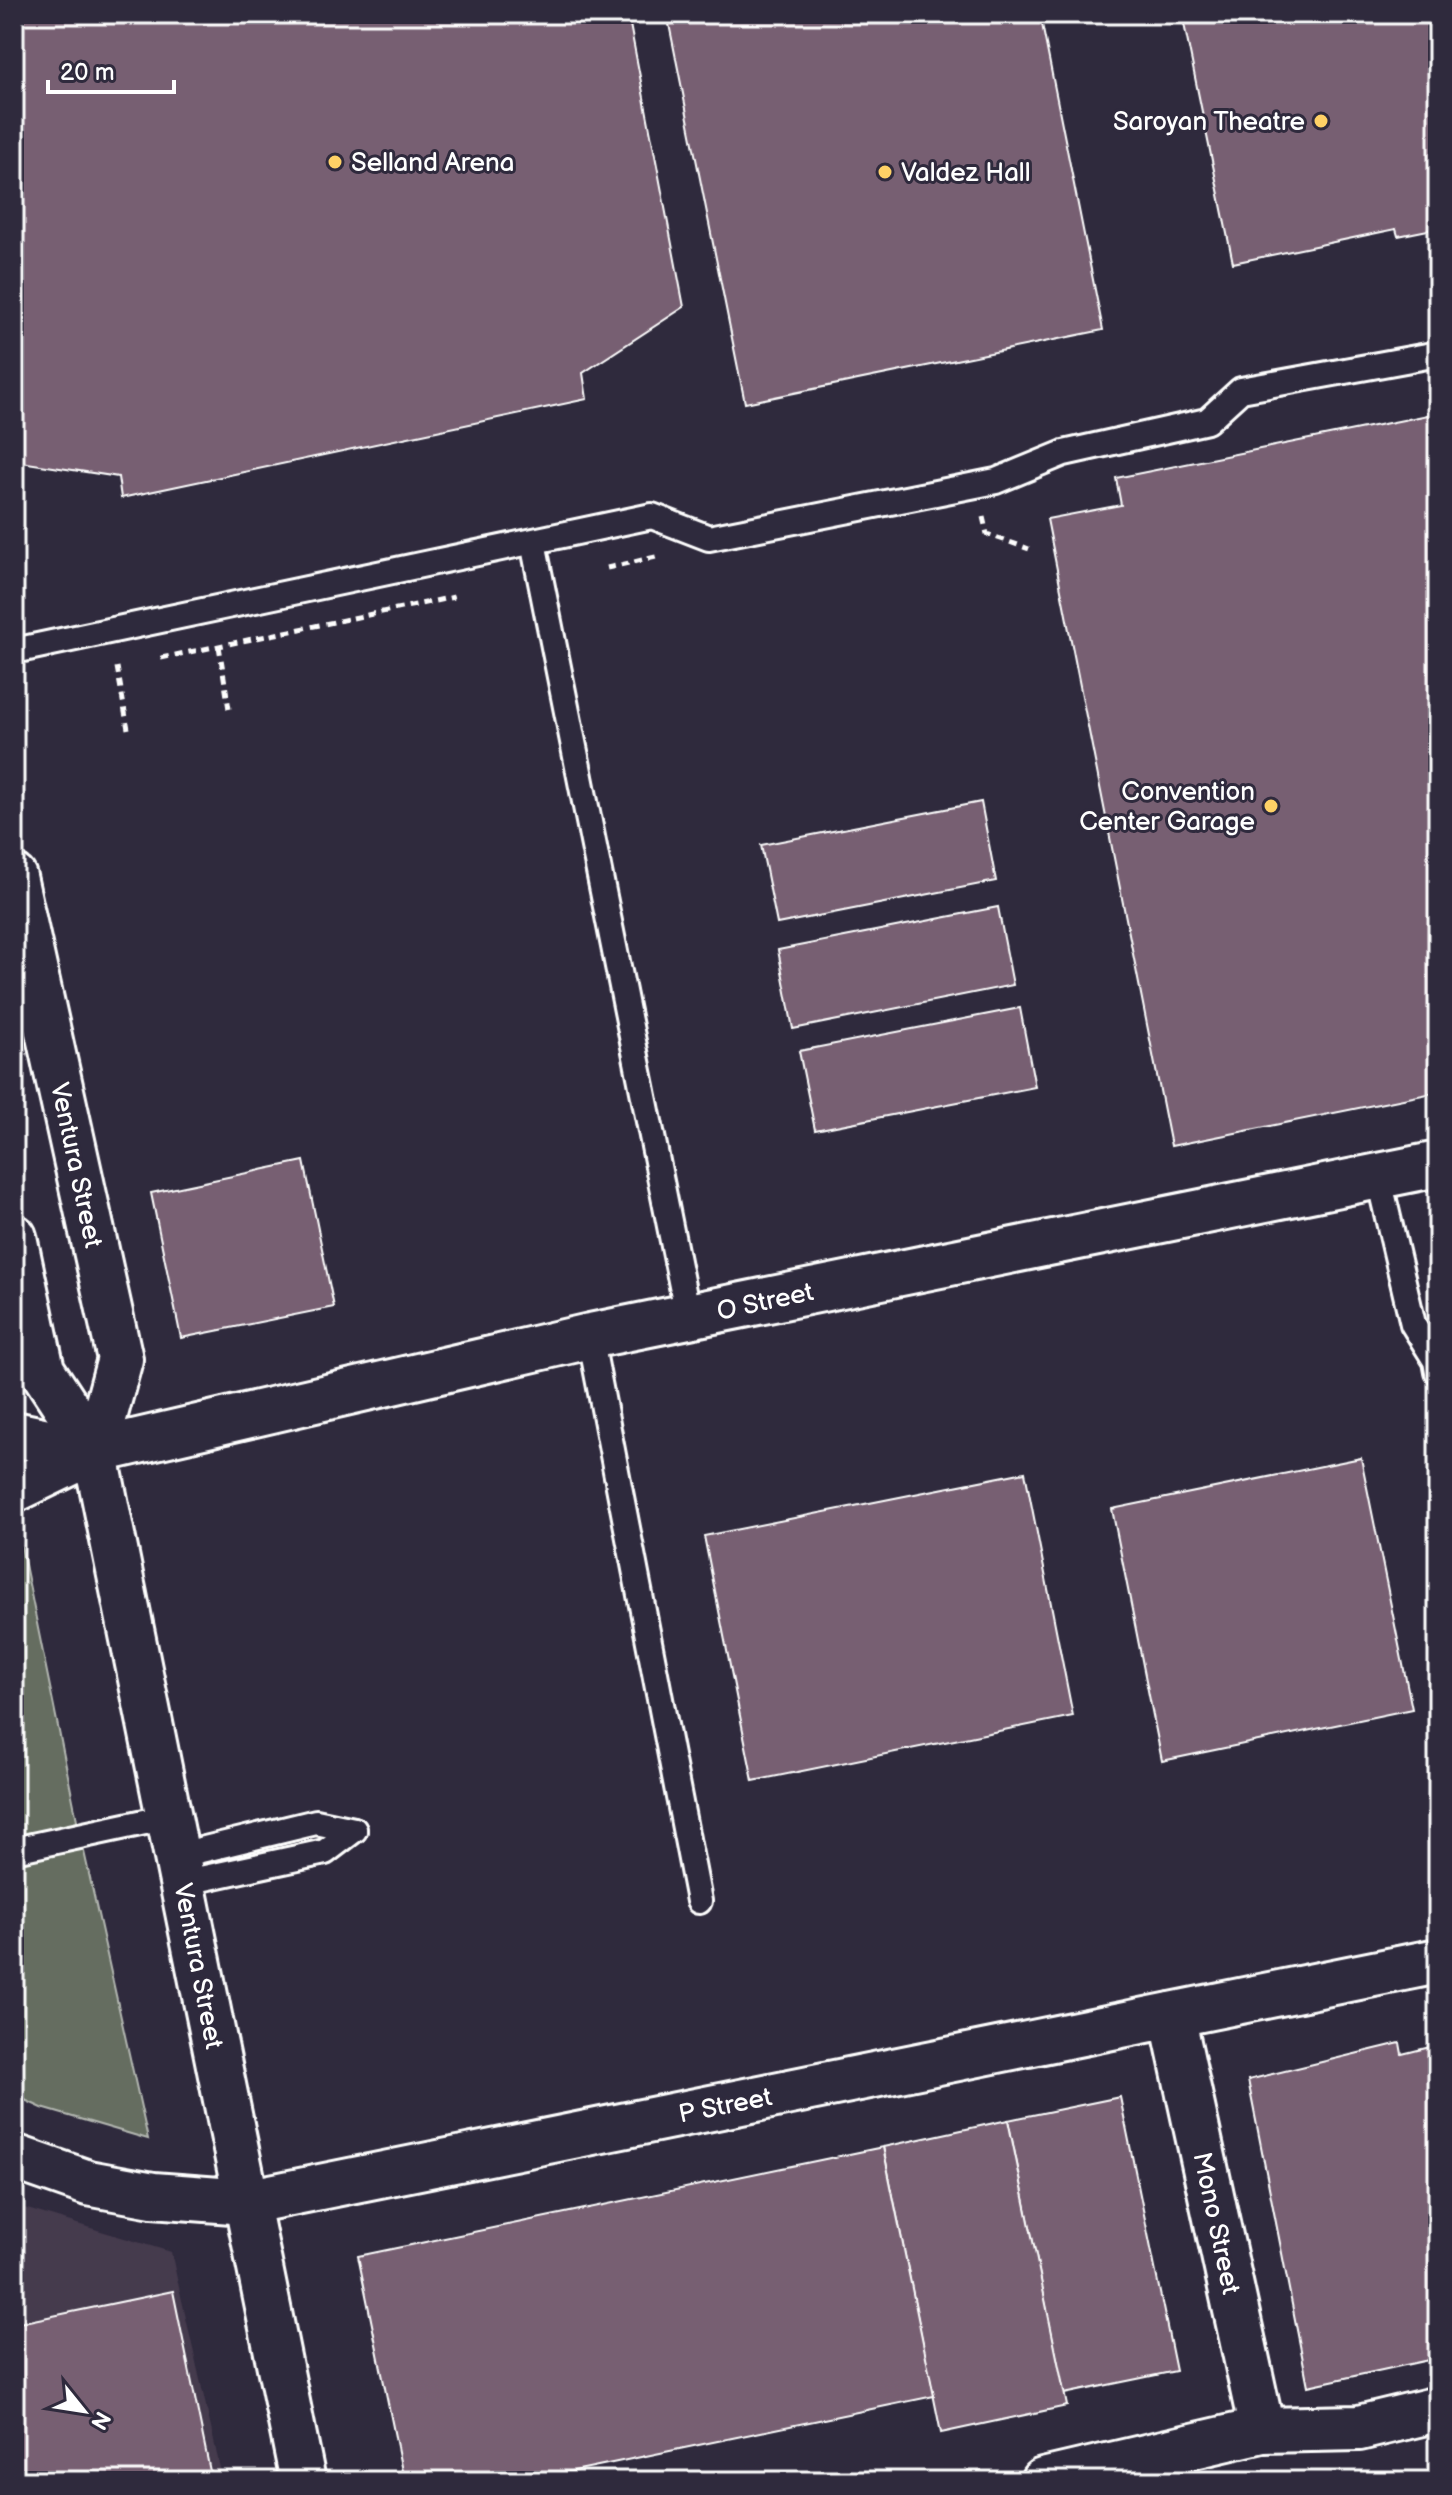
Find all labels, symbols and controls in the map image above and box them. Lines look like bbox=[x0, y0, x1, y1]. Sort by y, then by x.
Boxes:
scale bar bbox=[48, 44, 174, 94]
text: 20 m bbox=[60, 58, 115, 87]
place label: Saroyan Theatre bbox=[1113, 107, 1305, 138]
marker: Saroyan Theatre bbox=[1312, 112, 1330, 130]
place label: Selland Arena bbox=[351, 148, 514, 179]
marker: Selland Arena bbox=[326, 153, 344, 171]
place label: Valdez Hall bbox=[901, 158, 1030, 189]
marker: Valdez Hall bbox=[876, 163, 894, 181]
place label: Convention Center Garage bbox=[1079, 777, 1255, 838]
marker: Convention Center Garage bbox=[1262, 797, 1280, 815]
street label: Ventura Street bbox=[43, 1080, 108, 1251]
street label: O Street bbox=[714, 1277, 816, 1328]
street label: Ventura Street bbox=[166, 1881, 229, 2052]
street label: P Street bbox=[676, 2082, 775, 2131]
street label: Mono Street bbox=[1185, 2149, 1246, 2297]
north arrow bbox=[44, 2371, 124, 2451]
text: N bbox=[84, 2406, 116, 2434]

